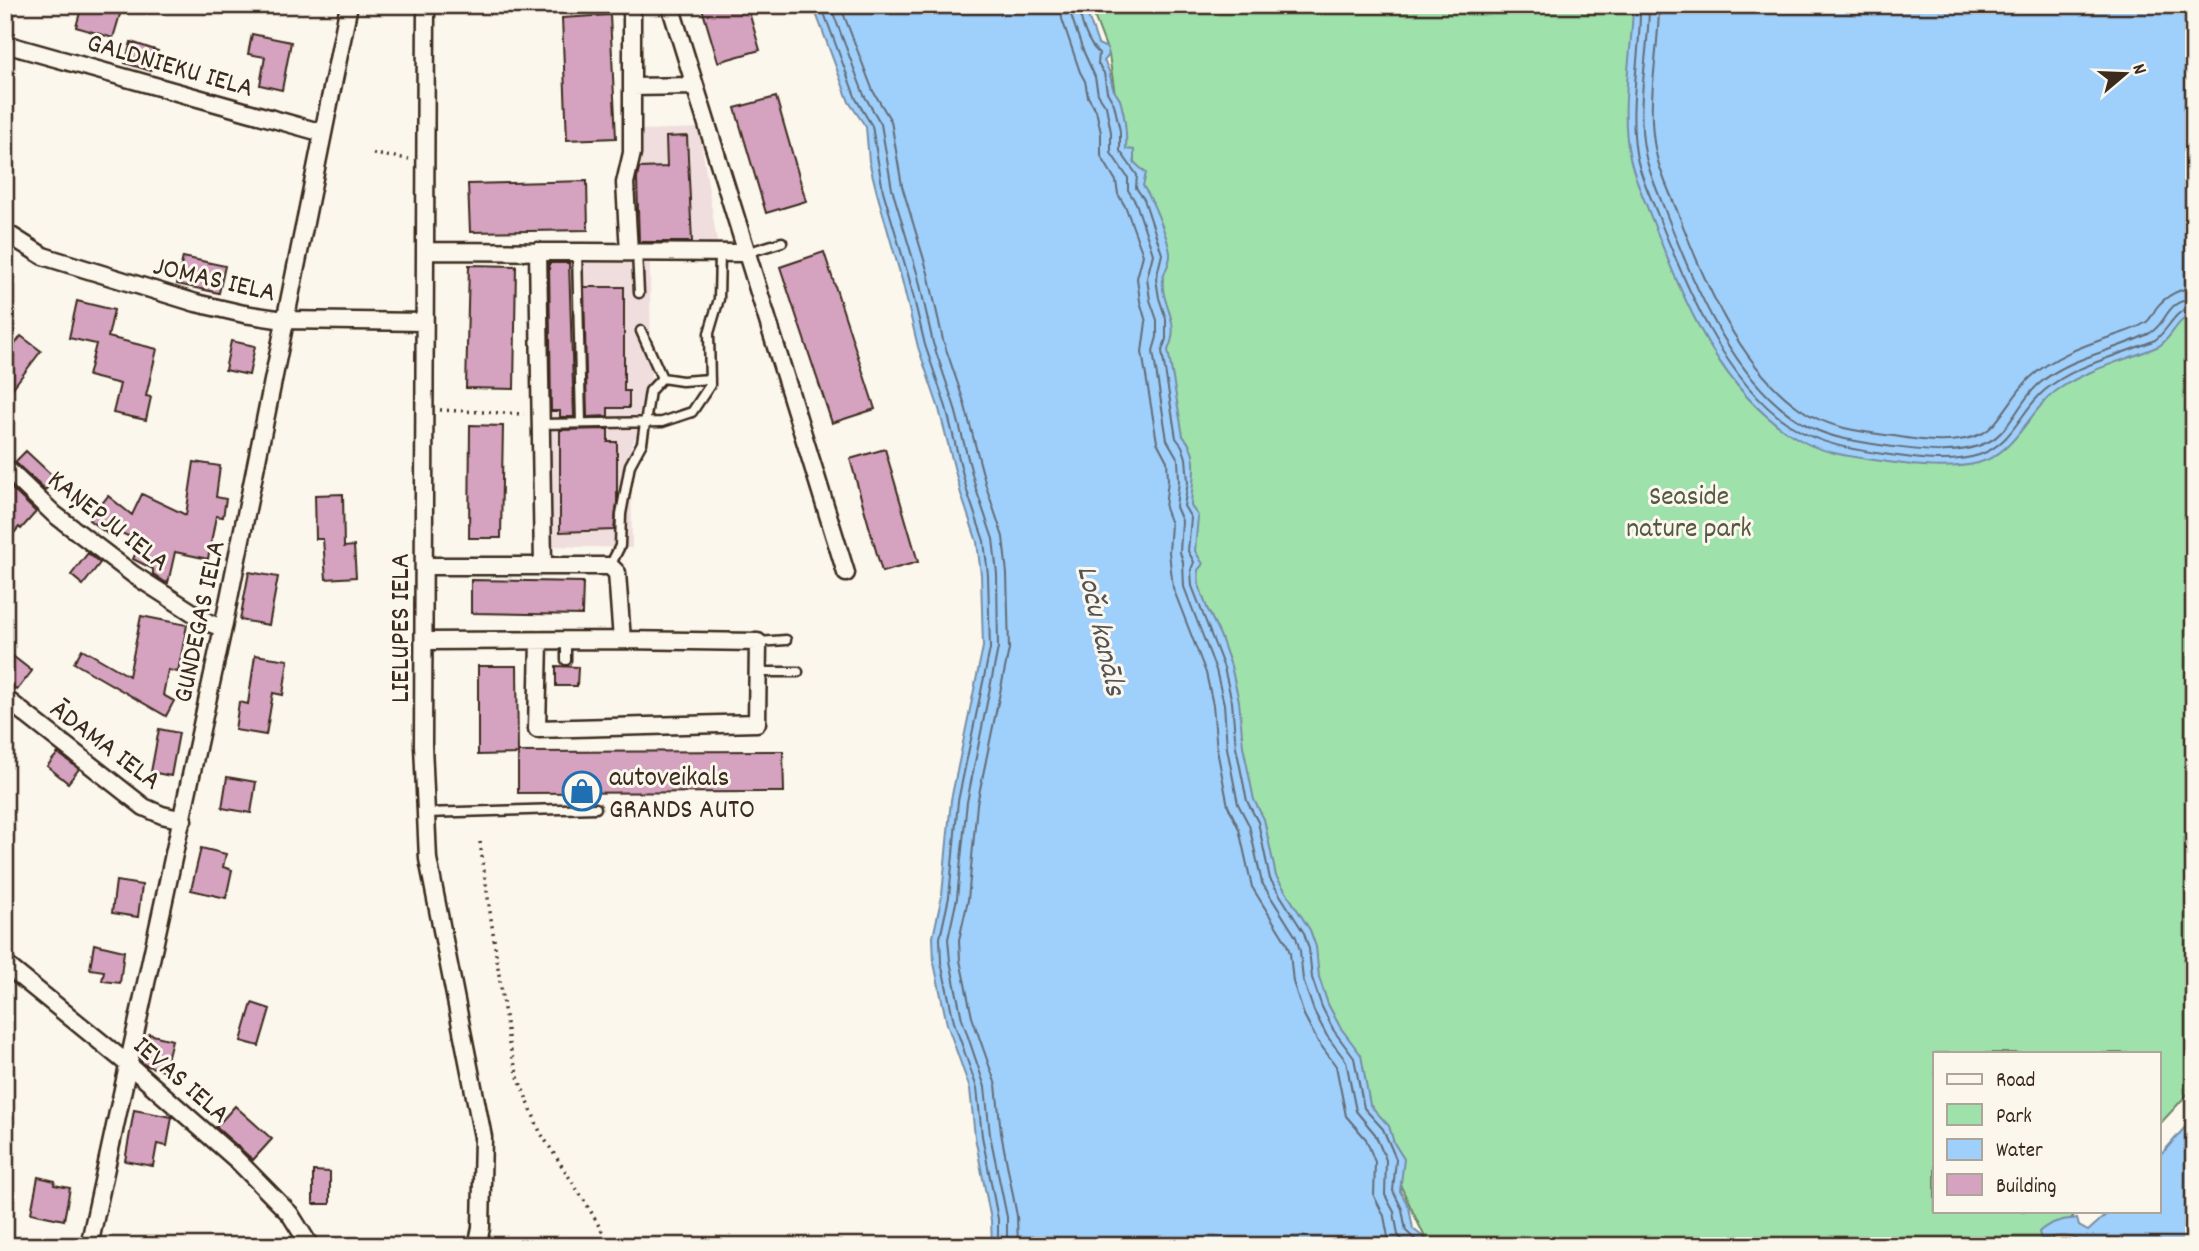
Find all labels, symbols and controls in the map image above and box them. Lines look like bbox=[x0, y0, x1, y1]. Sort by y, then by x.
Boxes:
street label: GALDNIEKU IELA bbox=[82, 25, 258, 111]
north arrow bbox=[2090, 38, 2160, 108]
text: N bbox=[2123, 61, 2152, 78]
street label: JOMAS IELA bbox=[149, 248, 279, 315]
street label: KAŅEPJU IELA bbox=[37, 462, 177, 584]
park label: Seaside nature park bbox=[1626, 479, 1752, 551]
street label: GUNDEGAS IELA bbox=[165, 537, 239, 707]
street label: LIELUPES IELA bbox=[383, 553, 423, 703]
water label: Loču kanāls bbox=[1063, 562, 1135, 702]
street label: ĀDAMA IELA bbox=[40, 692, 168, 802]
place label: autoveikals GRANDS AUTO bbox=[609, 760, 755, 832]
shop icon: autoveikals GRANDS AUTO bbox=[561, 770, 603, 812]
street label: IEVAS IELA bbox=[122, 1028, 237, 1135]
legend bbox=[1933, 1052, 2160, 1212]
text: Road bbox=[1996, 1067, 2035, 1097]
text: Park bbox=[1996, 1103, 2032, 1133]
text: Water bbox=[1996, 1137, 2043, 1167]
text: Building bbox=[1996, 1173, 2056, 1203]

